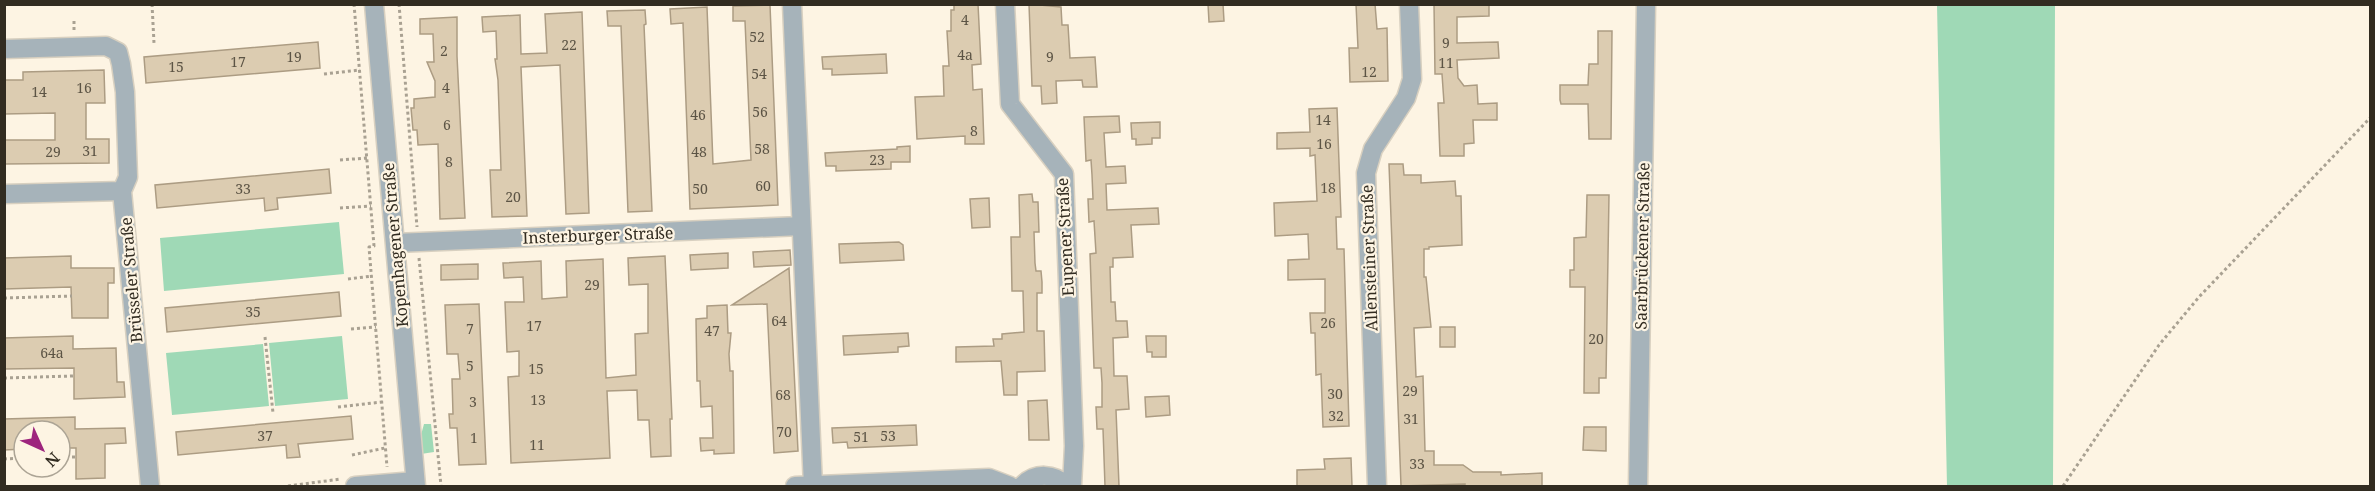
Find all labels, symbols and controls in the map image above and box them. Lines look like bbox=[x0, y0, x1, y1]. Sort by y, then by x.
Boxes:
house number: 4 bbox=[961, 10, 969, 29]
house number: 52 bbox=[749, 27, 765, 46]
house number: 9 bbox=[1442, 33, 1450, 52]
house number: 22 bbox=[561, 35, 577, 54]
house number: 2 bbox=[440, 41, 448, 60]
house number: 4a bbox=[957, 45, 973, 64]
house number: 19 bbox=[286, 47, 302, 66]
house number: 9 bbox=[1046, 47, 1054, 66]
house number: 17 bbox=[230, 52, 246, 71]
house number: 11 bbox=[1438, 53, 1454, 72]
house number: 15 bbox=[168, 57, 184, 76]
house number: 12 bbox=[1361, 62, 1377, 81]
house number: 54 bbox=[751, 64, 767, 83]
house number: 16 bbox=[76, 78, 92, 97]
house number: 4 bbox=[442, 78, 450, 97]
house number: 14 bbox=[31, 82, 47, 101]
house number: 56 bbox=[752, 102, 768, 121]
house number: 46 bbox=[690, 105, 706, 124]
house number: 14 bbox=[1315, 110, 1331, 129]
house number: 6 bbox=[443, 115, 451, 134]
house number: 8 bbox=[970, 121, 978, 140]
house number: 16 bbox=[1316, 134, 1332, 153]
house number: 58 bbox=[754, 139, 770, 158]
house number: 31 bbox=[82, 141, 98, 160]
house number: 29 bbox=[45, 142, 61, 161]
house number: 48 bbox=[691, 142, 707, 161]
house number: 23 bbox=[869, 150, 885, 169]
house number: 8 bbox=[445, 152, 453, 171]
street label: Kopenhagener Straße bbox=[377, 162, 413, 328]
street label: Saarbrückener Straße bbox=[1630, 162, 1654, 330]
house number: 60 bbox=[755, 176, 771, 195]
street label: Eupener Straße bbox=[1051, 177, 1079, 297]
house number: 18 bbox=[1320, 178, 1336, 197]
house number: 33 bbox=[235, 179, 251, 198]
house number: 50 bbox=[692, 179, 708, 198]
street label: Allensteiner Straße bbox=[1355, 184, 1383, 332]
house number: 20 bbox=[505, 187, 521, 206]
street label: Brüsseler Straße bbox=[115, 216, 147, 344]
street label: Insterburger Straße bbox=[522, 221, 674, 249]
house number: 29 bbox=[584, 275, 600, 294]
house number: 35 bbox=[245, 302, 261, 321]
house number: 64 bbox=[771, 311, 787, 330]
house number: 26 bbox=[1320, 313, 1336, 332]
house number: 17 bbox=[526, 316, 542, 335]
house number: 7 bbox=[466, 319, 474, 338]
house number: 47 bbox=[704, 321, 720, 340]
house number: 20 bbox=[1588, 329, 1604, 348]
house number: 64a bbox=[40, 343, 64, 362]
house number: 5 bbox=[466, 356, 474, 375]
house number: 15 bbox=[528, 359, 544, 378]
house number: 29 bbox=[1402, 381, 1418, 400]
house number: 30 bbox=[1327, 384, 1343, 403]
house number: 68 bbox=[775, 385, 791, 404]
house number: 13 bbox=[530, 390, 546, 409]
house number: 3 bbox=[469, 392, 477, 411]
house number: 32 bbox=[1328, 406, 1344, 425]
house number: 31 bbox=[1403, 409, 1419, 428]
north arrow bbox=[12, 419, 72, 479]
house number: 70 bbox=[776, 422, 792, 441]
house number: 37 bbox=[257, 426, 273, 445]
house number: 53 bbox=[880, 426, 896, 445]
house number: 51 bbox=[853, 427, 869, 446]
house number: 1 bbox=[470, 428, 478, 447]
house number: 11 bbox=[529, 435, 545, 454]
text: N bbox=[40, 447, 65, 472]
house number: 33 bbox=[1409, 454, 1425, 473]

